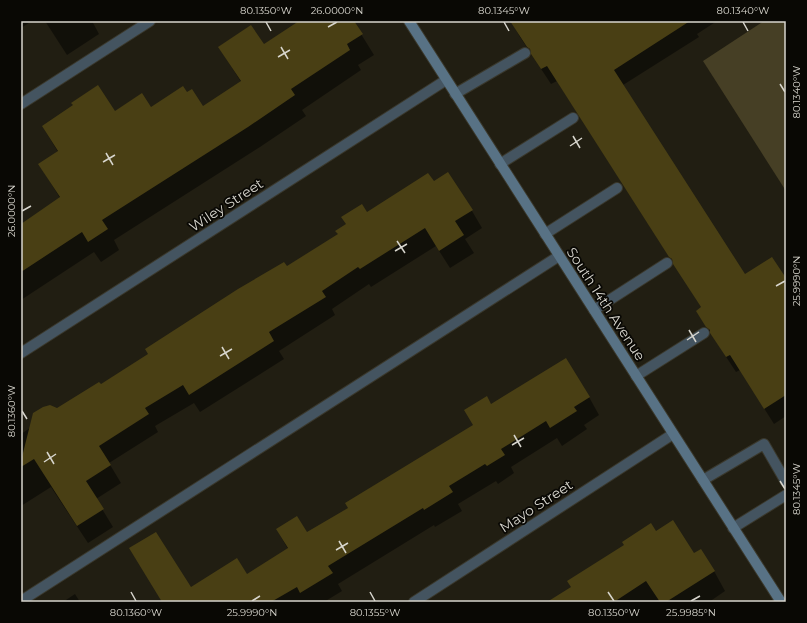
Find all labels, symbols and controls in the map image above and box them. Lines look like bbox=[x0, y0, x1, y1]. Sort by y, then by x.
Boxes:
text: 80.1350°W bbox=[240, 4, 292, 17]
text: 26.0000°N bbox=[311, 4, 363, 17]
text: 80.1345°W bbox=[478, 4, 530, 17]
text: 80.1340°W bbox=[717, 4, 769, 17]
text: 80.1340°W bbox=[790, 66, 803, 118]
street label: Wiley Street bbox=[186, 174, 267, 236]
text: 26.0000°N bbox=[5, 185, 18, 237]
street label: South 14th Avenue bbox=[563, 244, 649, 364]
text: 25.9990°N bbox=[790, 256, 803, 306]
text: 80.1360°W bbox=[5, 385, 18, 437]
text: 80.1345°W bbox=[790, 463, 803, 515]
street label: Mayo Street bbox=[496, 476, 576, 536]
text: 80.1360°W bbox=[110, 606, 162, 619]
text: 25.9990°N bbox=[227, 606, 277, 619]
text: 80.1355°W bbox=[350, 606, 400, 619]
text: 80.1350°W bbox=[588, 606, 640, 619]
text: 25.9985°N bbox=[666, 606, 716, 619]

